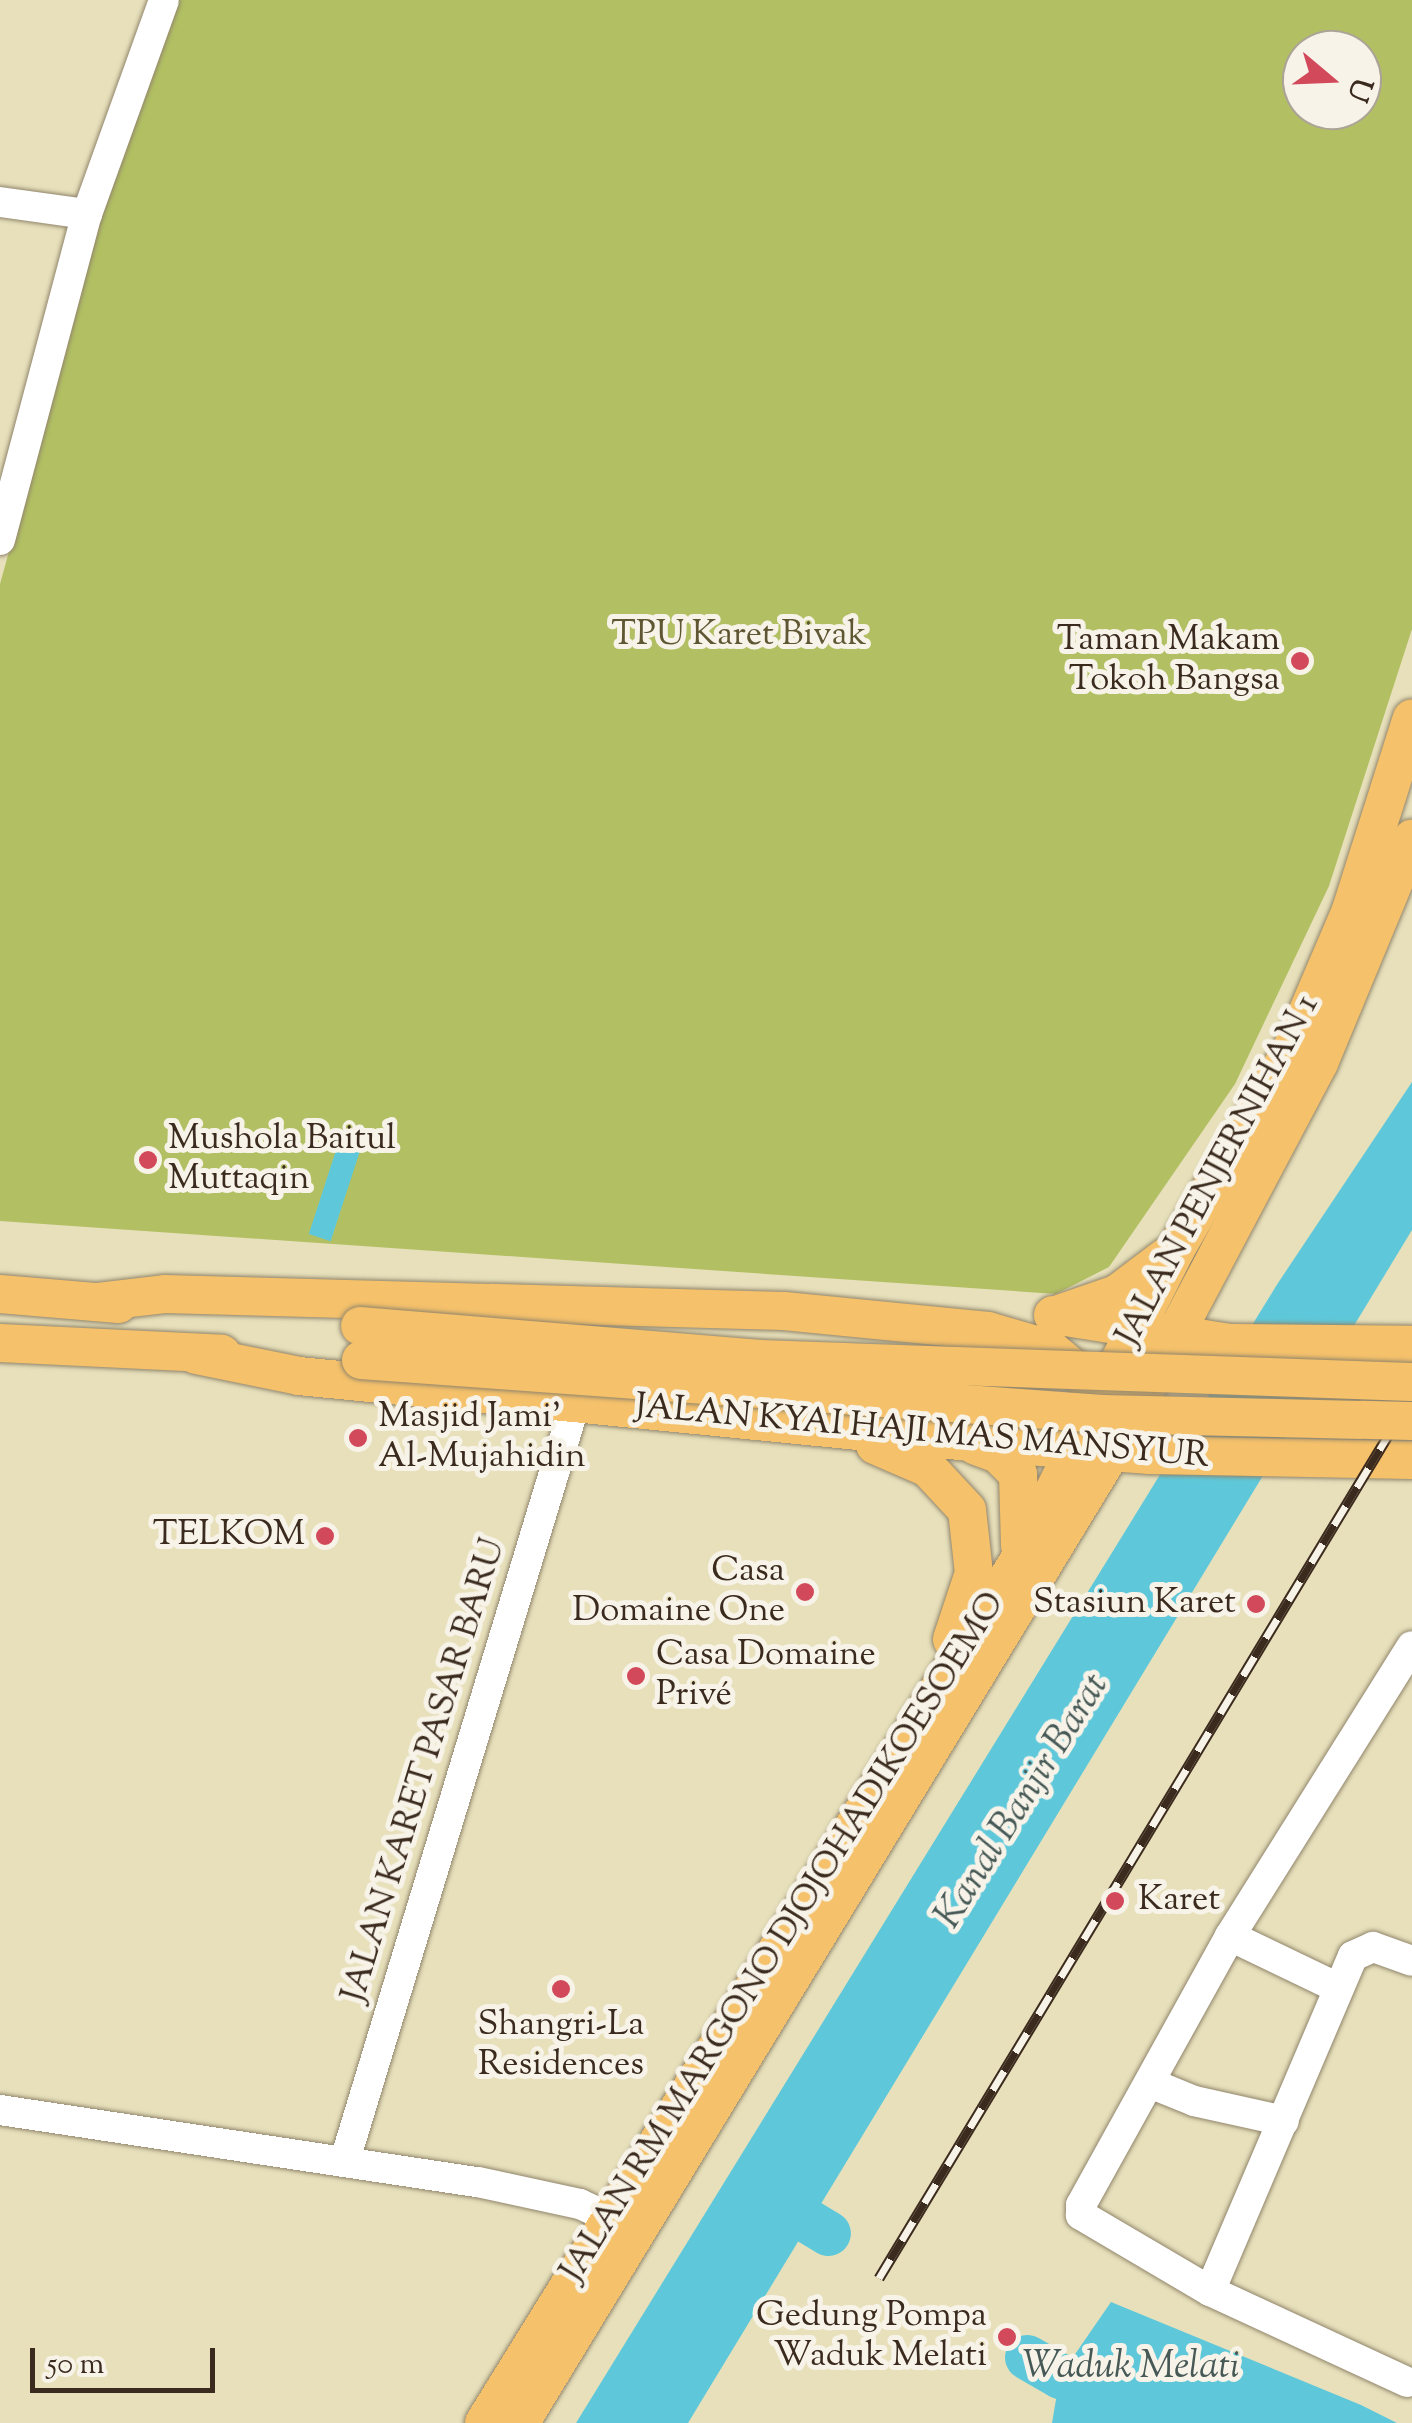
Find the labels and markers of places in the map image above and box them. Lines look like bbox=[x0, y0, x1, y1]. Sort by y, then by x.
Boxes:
place label: Taman Makam Tokoh Bangsa bbox=[1057, 620, 1280, 702]
marker: Taman Makam Tokoh Bangsa bbox=[1289, 650, 1311, 672]
place label: Mushola Baitul Muttaqin bbox=[168, 1119, 396, 1201]
marker: Mushola Baitul Muttaqin bbox=[137, 1149, 159, 1171]
place label: Masjid Jami' Al-Mujahidin bbox=[378, 1397, 586, 1479]
marker: Masjid Jami' Al-Mujahidin bbox=[347, 1427, 369, 1449]
place label: TELKOM bbox=[153, 1515, 305, 1557]
marker: TELKOM bbox=[314, 1525, 336, 1547]
place label: Casa Domaine One bbox=[573, 1551, 785, 1633]
marker: Casa Domaine One bbox=[794, 1581, 816, 1603]
place label: Stasiun Karet bbox=[1033, 1583, 1236, 1625]
marker: Stasiun Karet bbox=[1245, 1593, 1267, 1615]
place label: Casa Domaine Privé bbox=[656, 1635, 876, 1717]
marker: Casa Domaine Privé bbox=[625, 1665, 647, 1687]
place label: Karet bbox=[1138, 1880, 1220, 1922]
marker: Karet bbox=[1102, 1888, 1128, 1914]
marker: Shangri-La Residences bbox=[550, 1978, 572, 2000]
place label: Shangri-La Residences bbox=[478, 2005, 644, 2087]
place label: Gedung Pompa Waduk Melati bbox=[756, 2296, 987, 2378]
marker: Gedung Pompa Waduk Melati bbox=[996, 2326, 1018, 2348]

